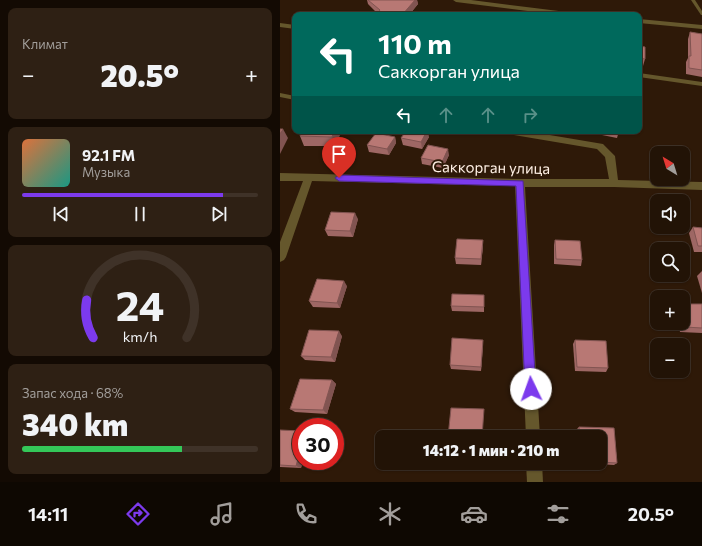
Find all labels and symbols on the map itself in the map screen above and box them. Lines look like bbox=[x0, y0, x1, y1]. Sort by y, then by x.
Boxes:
pin bbox=[322, 137, 356, 178]
north arrow bbox=[650, 146, 690, 186]
street label: Саккорган улица bbox=[432, 157, 550, 177]
position arrow bbox=[510, 368, 552, 410]
speed limit sign: 30 bbox=[292, 418, 344, 470]

